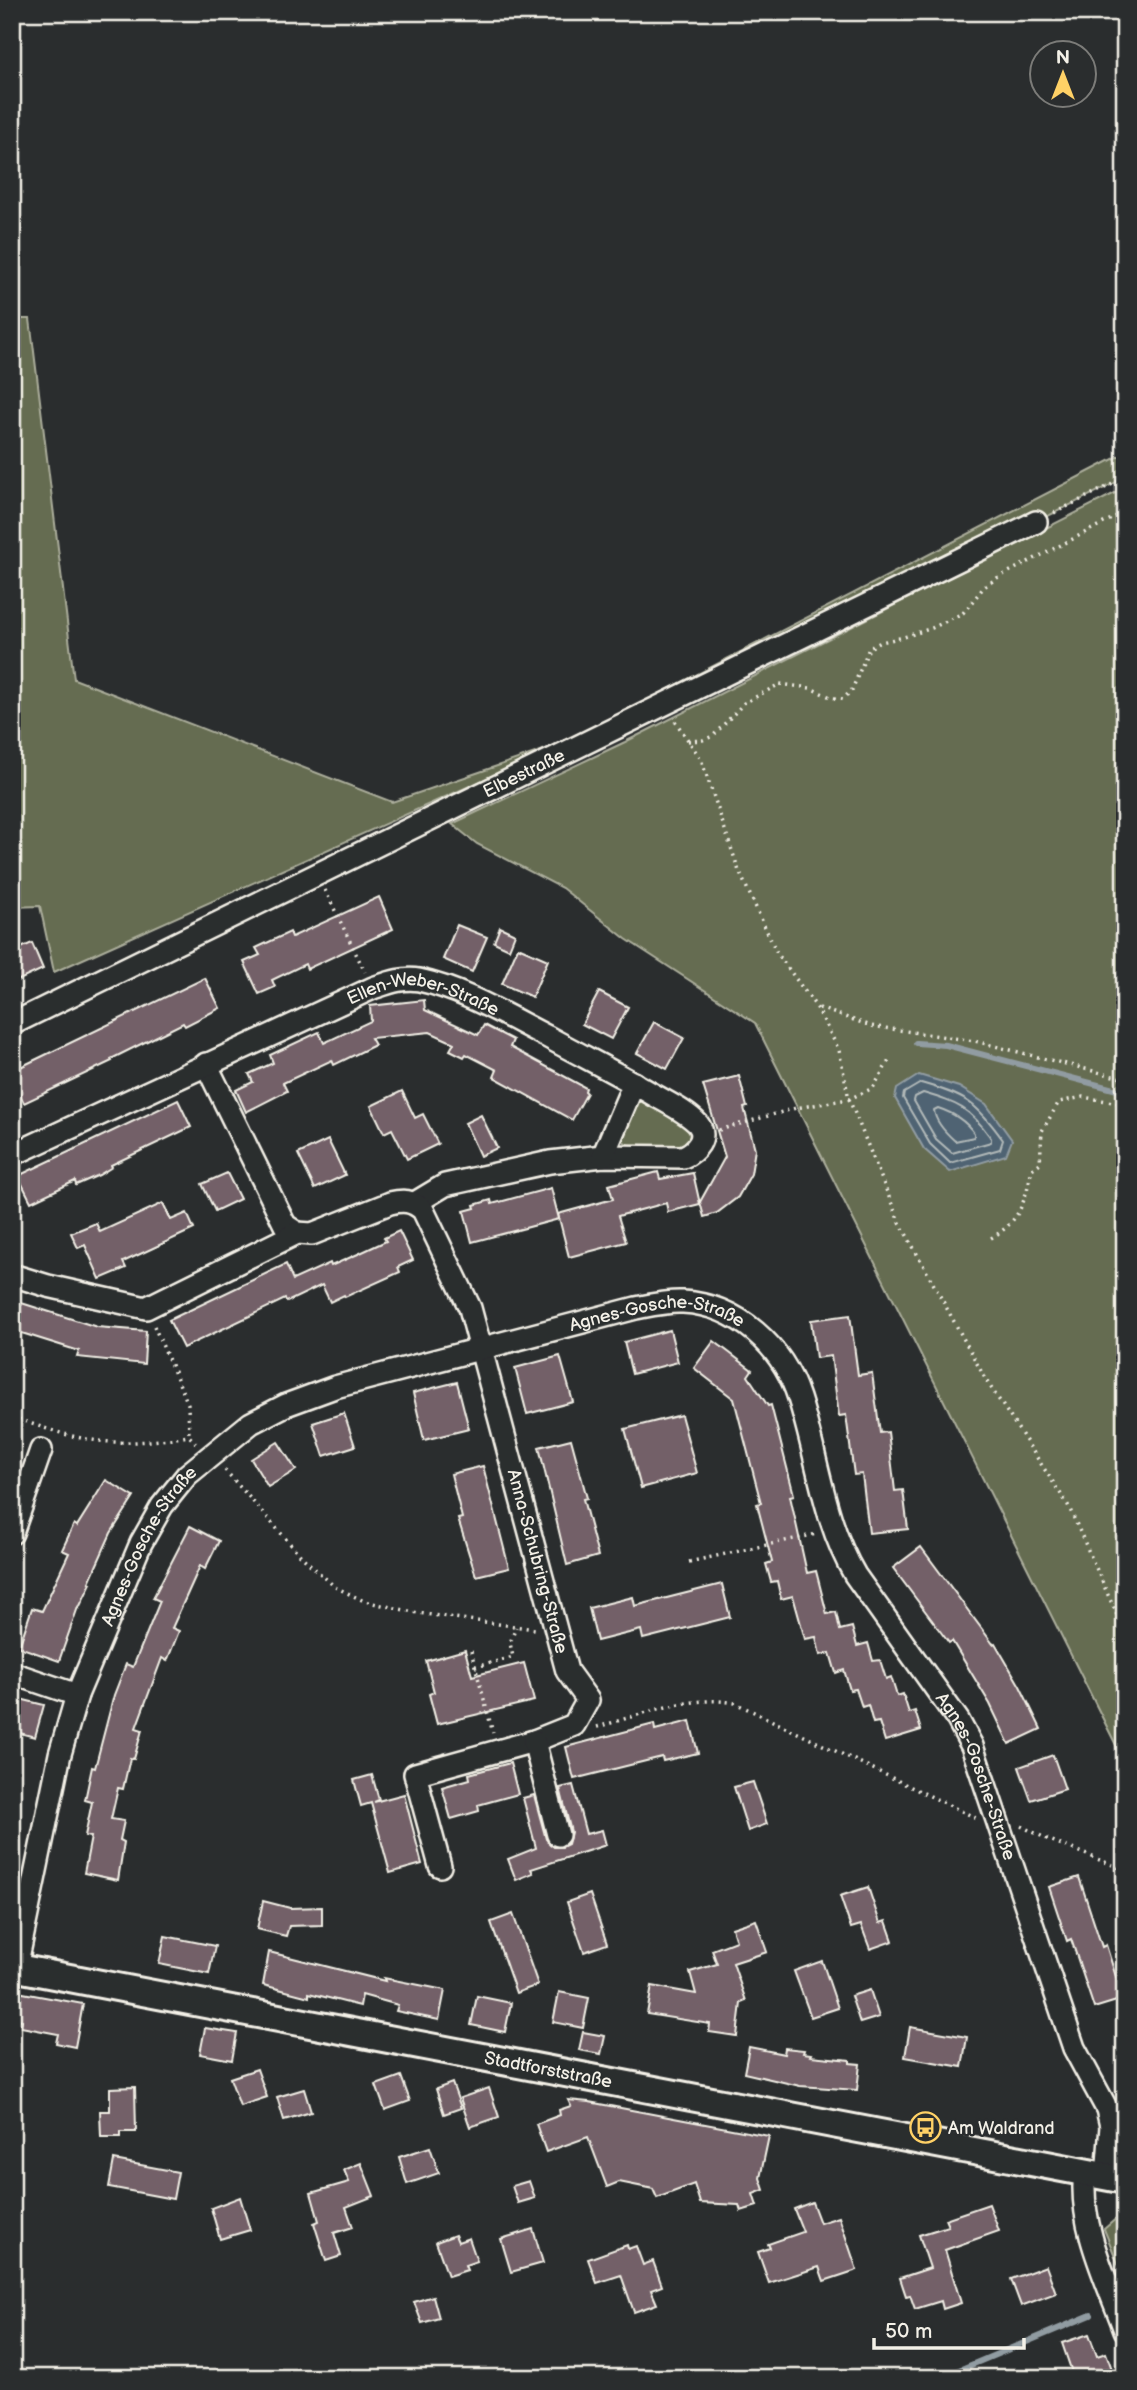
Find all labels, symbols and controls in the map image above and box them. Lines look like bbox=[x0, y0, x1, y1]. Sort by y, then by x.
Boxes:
north arrow bbox=[1028, 38, 1098, 108]
text: N bbox=[1056, 47, 1070, 70]
street label: Elbestraße bbox=[480, 745, 569, 802]
street label: Ellen-Weber-Straße bbox=[344, 969, 503, 1021]
text: Agnes-Gosche-Straße bbox=[567, 1292, 749, 1336]
street label: Agnes-Gosche-Straße bbox=[567, 1317, 747, 1339]
street label: Agnes-Gosche-Straße bbox=[97, 1461, 201, 1629]
street label: Anna-Schubring-Straße bbox=[503, 1467, 572, 1656]
street label: Agnes-Gosche-Straße bbox=[931, 1689, 1020, 1863]
street label: Stadtforststraße bbox=[483, 2048, 614, 2093]
bus stop icon: Am Waldrand bbox=[908, 2111, 942, 2145]
place label: Am Waldrand bbox=[948, 2118, 1055, 2139]
scale bar bbox=[874, 2306, 1025, 2350]
text: 50 m bbox=[885, 2319, 932, 2344]

